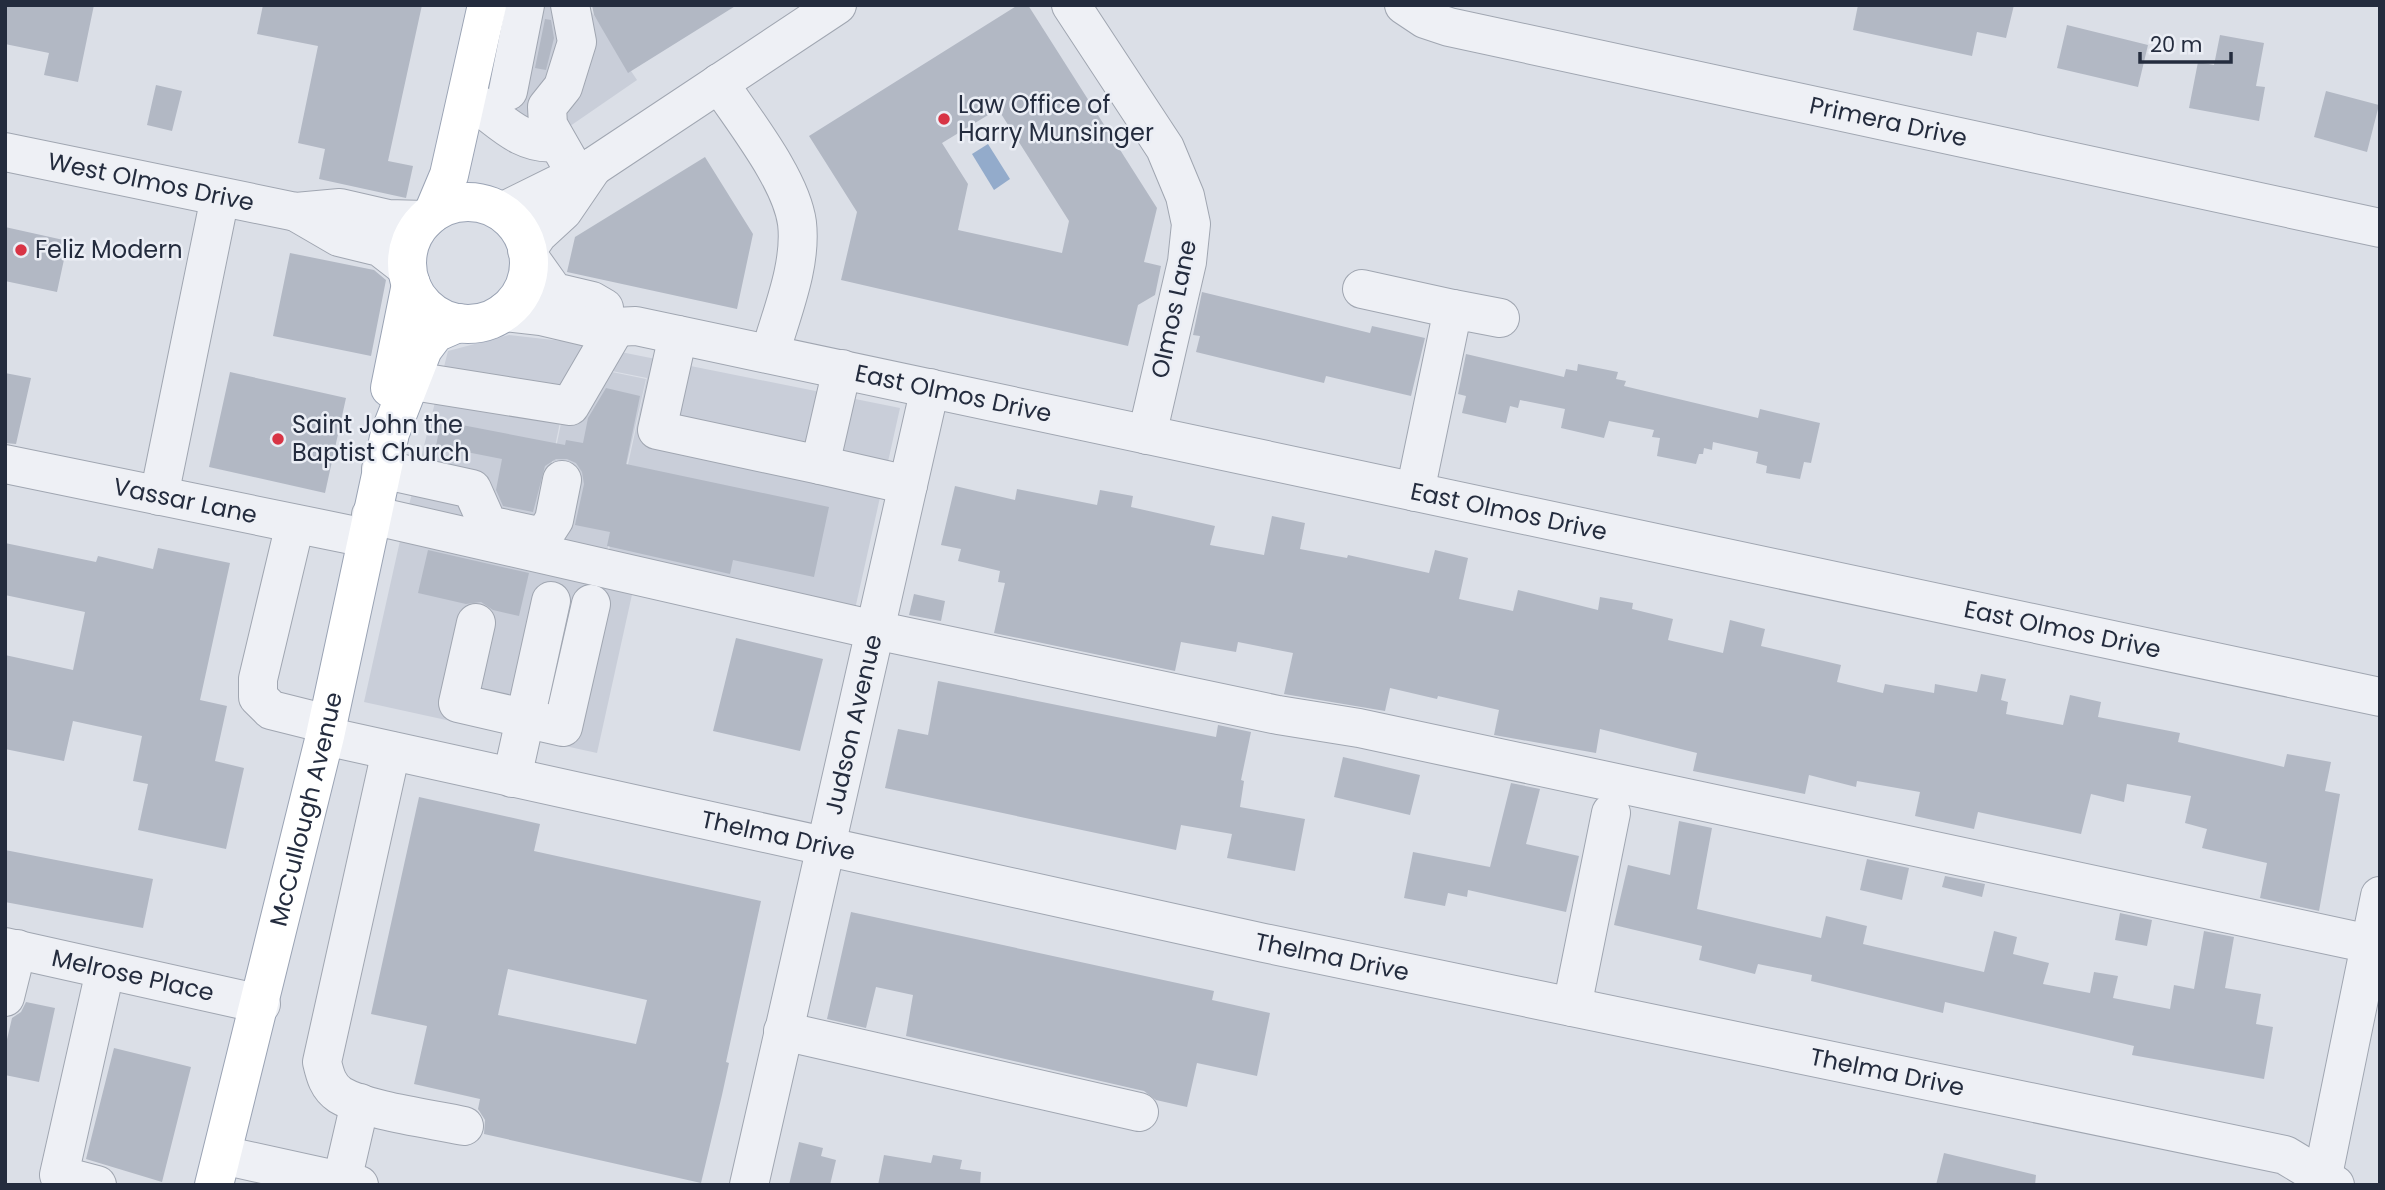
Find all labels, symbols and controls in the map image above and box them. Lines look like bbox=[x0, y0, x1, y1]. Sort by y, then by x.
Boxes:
scale bar bbox=[2140, 21, 2231, 65]
text: 20 m bbox=[2150, 30, 2203, 59]
place label: Law Office of Harry Munsinger bbox=[958, 88, 1154, 149]
street label: Primera Drive bbox=[1807, 88, 1970, 154]
marker: Law Office of Harry Munsinger bbox=[936, 111, 952, 127]
street label: West Olmos Drive bbox=[45, 144, 257, 219]
place label: Feliz Modern bbox=[35, 233, 183, 266]
street label: Olmos Lane bbox=[1143, 237, 1204, 381]
marker: Feliz Modern bbox=[13, 242, 29, 258]
street label: East Olmos Drive bbox=[852, 356, 1055, 430]
place label: Saint John the Baptist Church bbox=[292, 408, 470, 469]
marker: Saint John the Baptist Church bbox=[270, 431, 286, 447]
street label: Vassar Lane bbox=[111, 470, 260, 531]
street label: East Olmos Drive bbox=[1408, 474, 1610, 548]
street label: East Olmos Drive bbox=[1961, 592, 2164, 666]
street label: Judson Avenue bbox=[817, 631, 890, 818]
street label: McCullough Avenue bbox=[262, 689, 350, 930]
street label: Thelma Drive bbox=[698, 802, 858, 868]
street label: Thelma Drive bbox=[1252, 924, 1412, 989]
street label: Melrose Place bbox=[49, 941, 217, 1009]
street label: Thelma Drive bbox=[1807, 1040, 1967, 1104]

